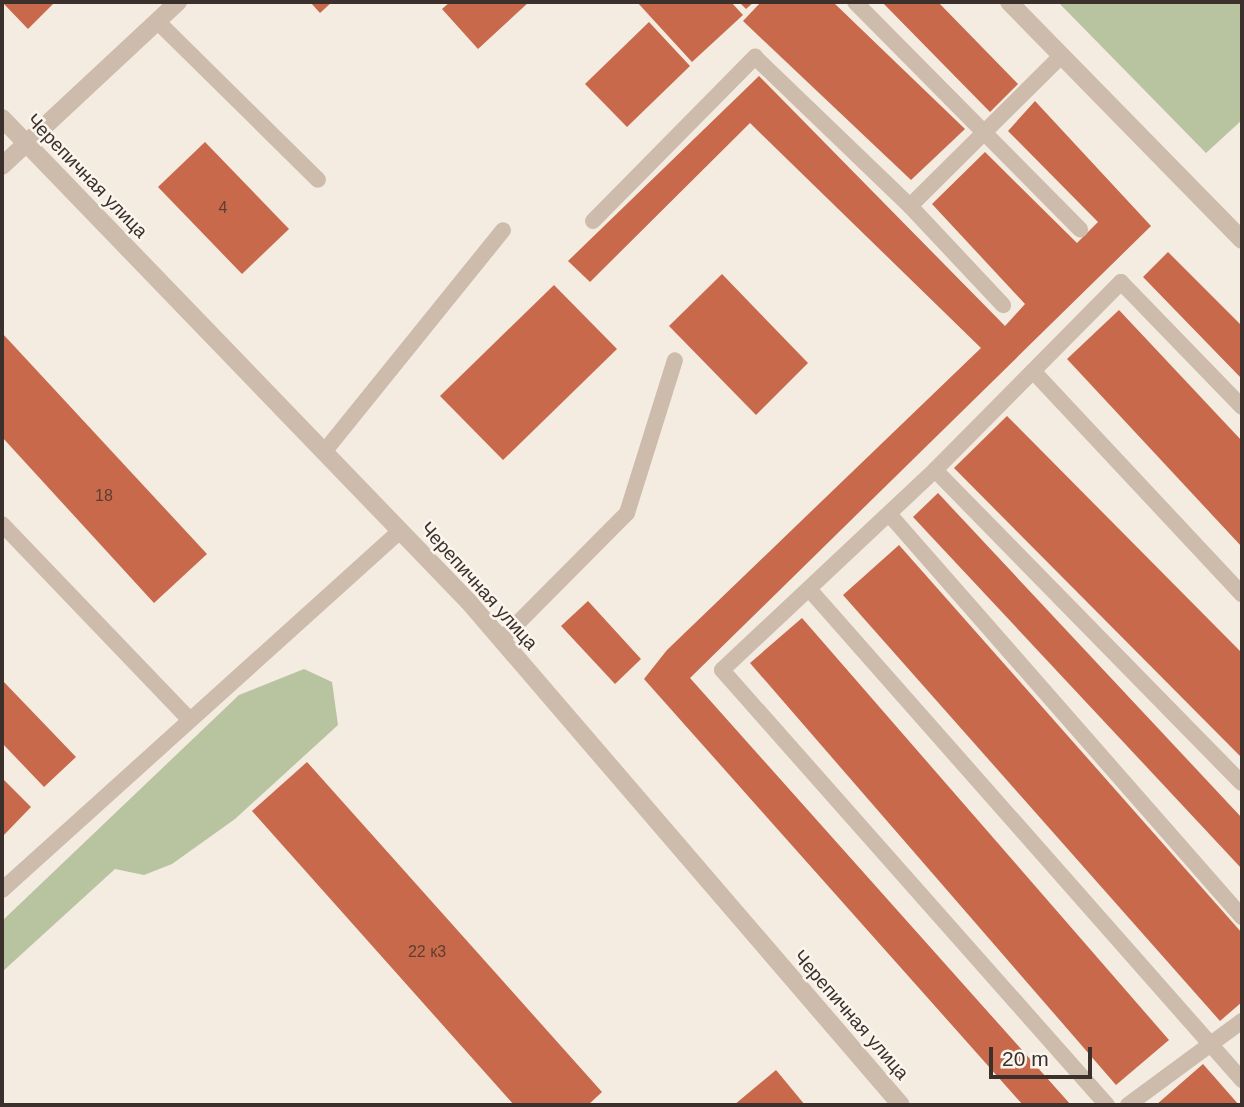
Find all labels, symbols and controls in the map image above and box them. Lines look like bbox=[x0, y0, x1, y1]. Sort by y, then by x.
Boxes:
street label: Черепичная улица bbox=[22, 109, 152, 243]
house number: 4 bbox=[219, 198, 227, 218]
house number: 18 bbox=[95, 486, 113, 506]
street label: Черепичная улица bbox=[416, 517, 542, 655]
house number: 22 к3 bbox=[408, 942, 446, 962]
street label: Черепичная улица bbox=[789, 946, 913, 1084]
scale bar bbox=[992, 1034, 1095, 1078]
text: 20 m bbox=[1002, 1047, 1049, 1070]

